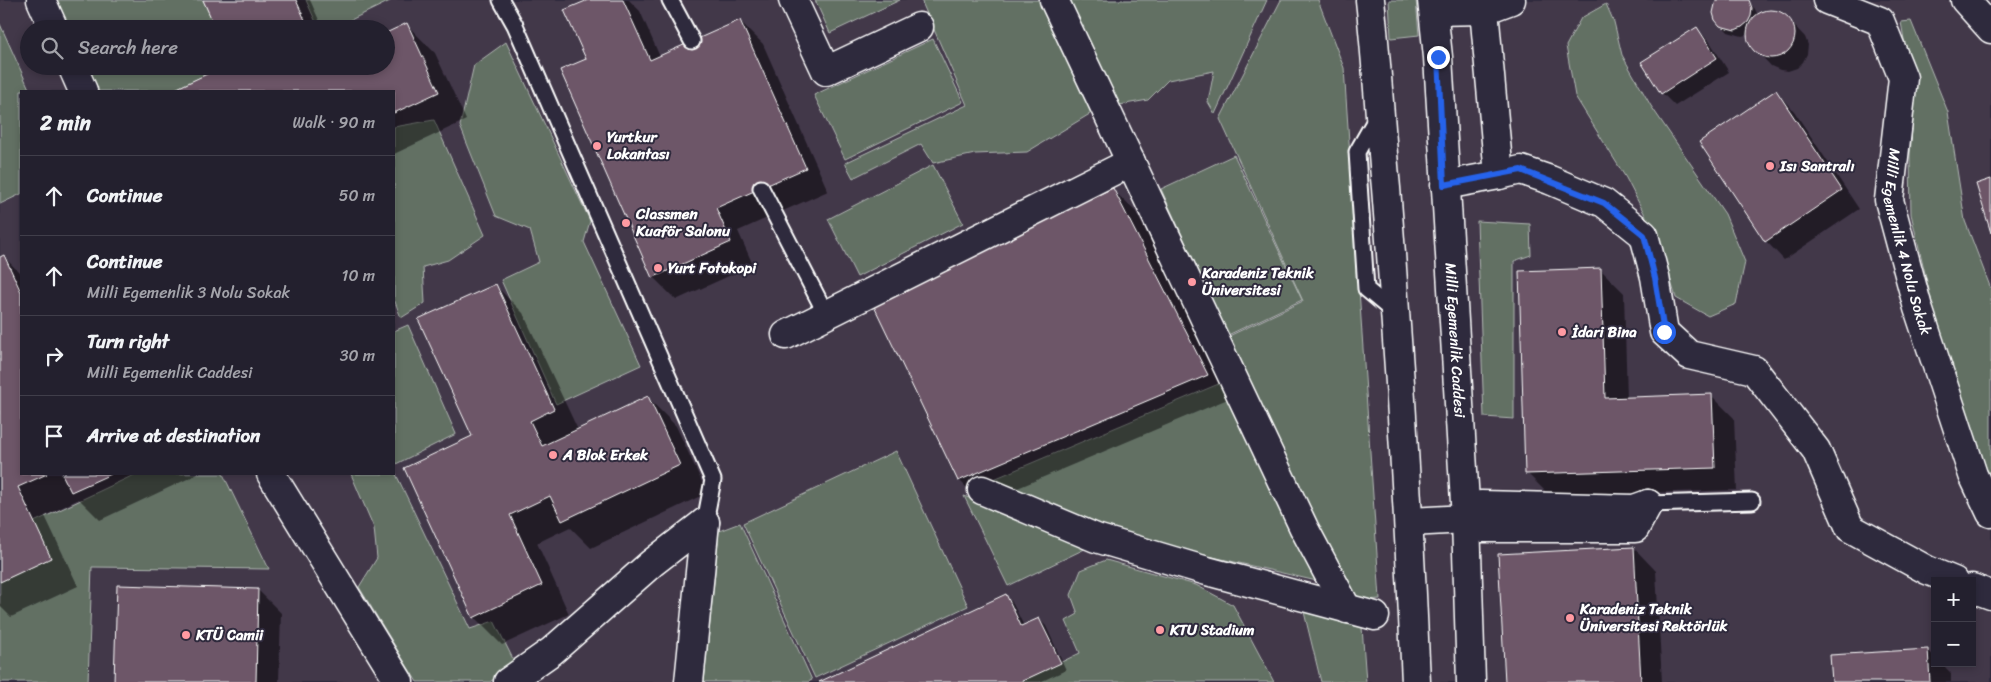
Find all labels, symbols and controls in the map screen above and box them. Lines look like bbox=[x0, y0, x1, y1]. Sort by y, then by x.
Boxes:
search box bbox=[20, 20, 395, 75]
text: Search here bbox=[78, 31, 178, 64]
icon: search bbox=[38, 34, 66, 62]
route end bbox=[1427, 46, 1450, 69]
text: 2 min bbox=[40, 104, 91, 142]
text: Walk · 90 m bbox=[293, 108, 375, 137]
place label: Yurtkur Lokantası bbox=[607, 124, 670, 167]
marker: Yurtkur Lokantası bbox=[591, 140, 603, 152]
street label: Milli Egemenlik 4 Nolu Sokak bbox=[1876, 147, 1939, 339]
place label: Isı Santralı bbox=[1779, 153, 1855, 179]
marker: Isı Santralı bbox=[1764, 160, 1776, 172]
text: Continue bbox=[87, 179, 163, 212]
text: 50 m bbox=[339, 181, 375, 210]
icon: ahead bbox=[40, 182, 68, 210]
place label: Classmen Kuaför Salonu bbox=[635, 201, 731, 244]
marker: Classmen Kuaför Salonu bbox=[620, 217, 632, 229]
text: Continue bbox=[87, 245, 163, 278]
place label: Yurt Fotokopi bbox=[668, 255, 757, 281]
place label: Karadeniz Teknik Üniversitesi bbox=[1201, 260, 1315, 303]
text: 10 m bbox=[342, 261, 375, 290]
icon: ahead bbox=[40, 262, 68, 290]
marker: Yurt Fotokopi bbox=[652, 262, 664, 274]
street label: Milli Egemenlik Caddesi bbox=[1437, 262, 1473, 419]
marker: Karadeniz Teknik Üniversitesi bbox=[1186, 276, 1198, 288]
text: Milli Egemenlik 3 Nolu Sokak bbox=[87, 278, 290, 307]
place label: İdari Bina bbox=[1571, 319, 1637, 345]
route start bbox=[1653, 321, 1676, 344]
text: Turn right bbox=[87, 325, 169, 358]
marker: İdari Bina bbox=[1556, 326, 1568, 338]
text: 30 m bbox=[340, 341, 375, 370]
icon: right bbox=[40, 342, 68, 370]
text: Milli Egemenlik Caddesi bbox=[87, 358, 253, 387]
text: Arrive at destination bbox=[87, 419, 260, 452]
icon: arrive bbox=[40, 422, 68, 450]
place label: A Blok Erkek bbox=[562, 442, 649, 468]
marker: A Blok Erkek bbox=[547, 449, 559, 461]
map controls bbox=[1931, 577, 1976, 667]
button: + bbox=[1931, 577, 1976, 622]
place label: Karadeniz Teknik Üniversitesi Rektörlük bbox=[1579, 596, 1728, 639]
marker: Karadeniz Teknik Üniversitesi Rektörlük bbox=[1564, 612, 1576, 624]
place label: KTU Stadium bbox=[1169, 617, 1255, 643]
place label: KTÜ Camii bbox=[195, 622, 264, 648]
button: − bbox=[1931, 622, 1976, 667]
marker: KTU Stadium bbox=[1154, 624, 1166, 636]
marker: KTÜ Camii bbox=[180, 629, 192, 641]

